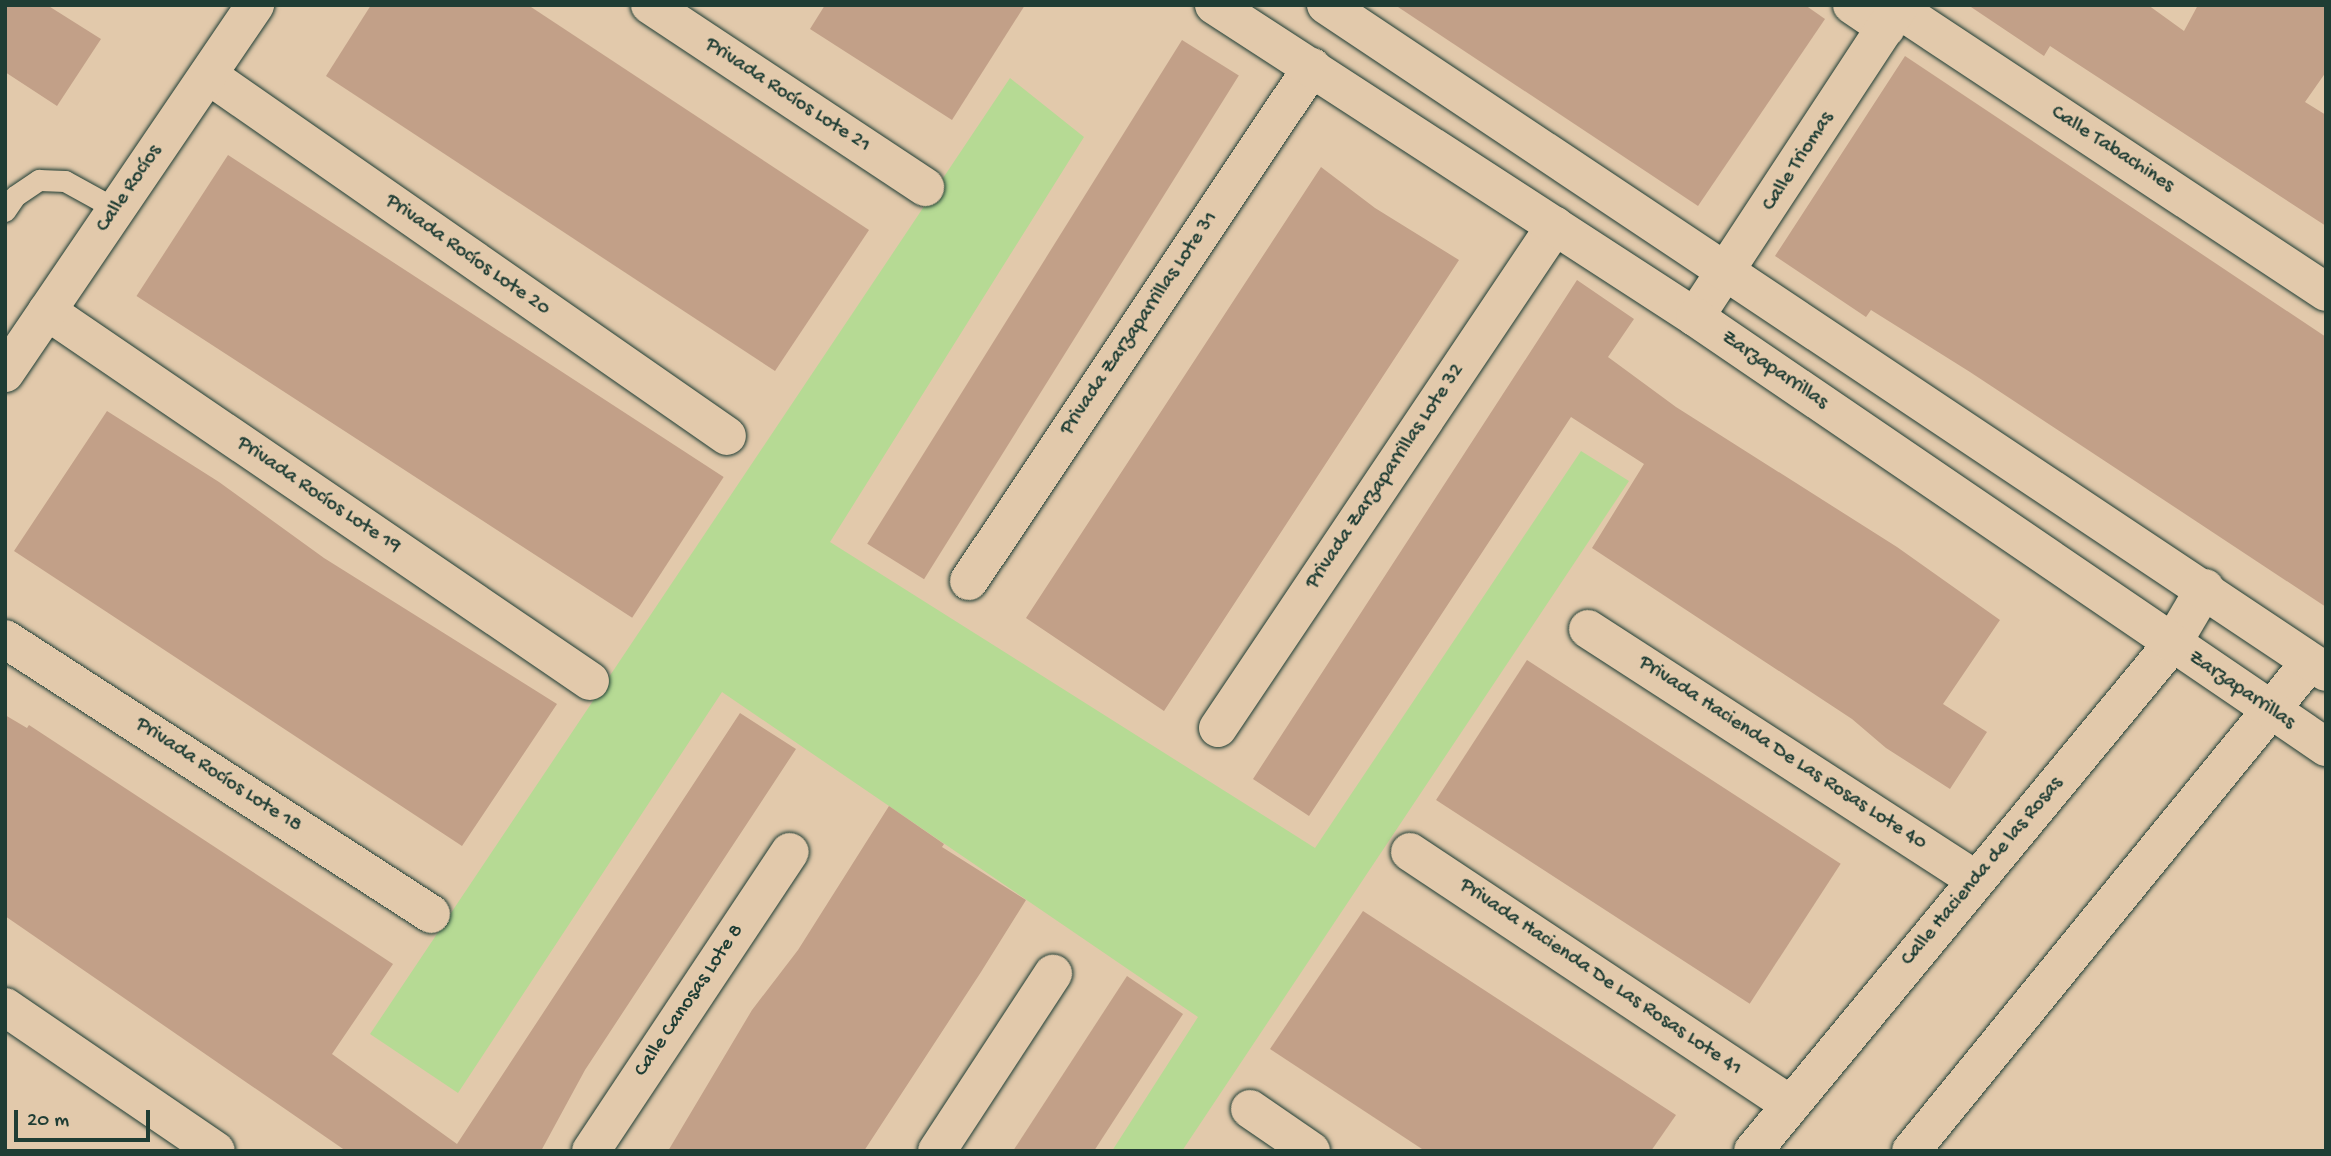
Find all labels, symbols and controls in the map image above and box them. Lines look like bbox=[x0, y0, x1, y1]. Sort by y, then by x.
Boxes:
street label: Privada Rocíos Lote 21 bbox=[699, 33, 875, 159]
street label: Calle Tabachines bbox=[2046, 101, 2178, 199]
street label: Calle Triomas bbox=[1758, 108, 1840, 216]
street label: Calle Rocíos bbox=[92, 140, 168, 238]
street label: Privada Rocíos Lote 20 bbox=[380, 190, 554, 322]
street label: Privada Zarzaparrillas Lote 31 bbox=[1056, 207, 1224, 441]
street label: Zarzaparrillas bbox=[1716, 326, 1832, 416]
street label: Privada Zarzaparrillas Lote 32 bbox=[1301, 360, 1471, 594]
street label: Privada Rocíos Lote 19 bbox=[231, 432, 405, 560]
street label: Zarzaparrillas bbox=[2183, 646, 2299, 736]
street label: Privada Hacienda De Las Rosas Lote 40 bbox=[1633, 651, 1931, 857]
street label: Privada Rocíos Lote 18 bbox=[130, 713, 306, 839]
street label: Calle Hacienda de las Rosas bbox=[1896, 772, 2070, 972]
street label: Privada Hacienda De Las Rosas Lote 41 bbox=[1454, 874, 1746, 1082]
street label: Calle Canosas Lote 8 bbox=[630, 920, 750, 1082]
scale bar bbox=[18, 1096, 154, 1140]
text: 20 m bbox=[27, 1109, 69, 1134]

